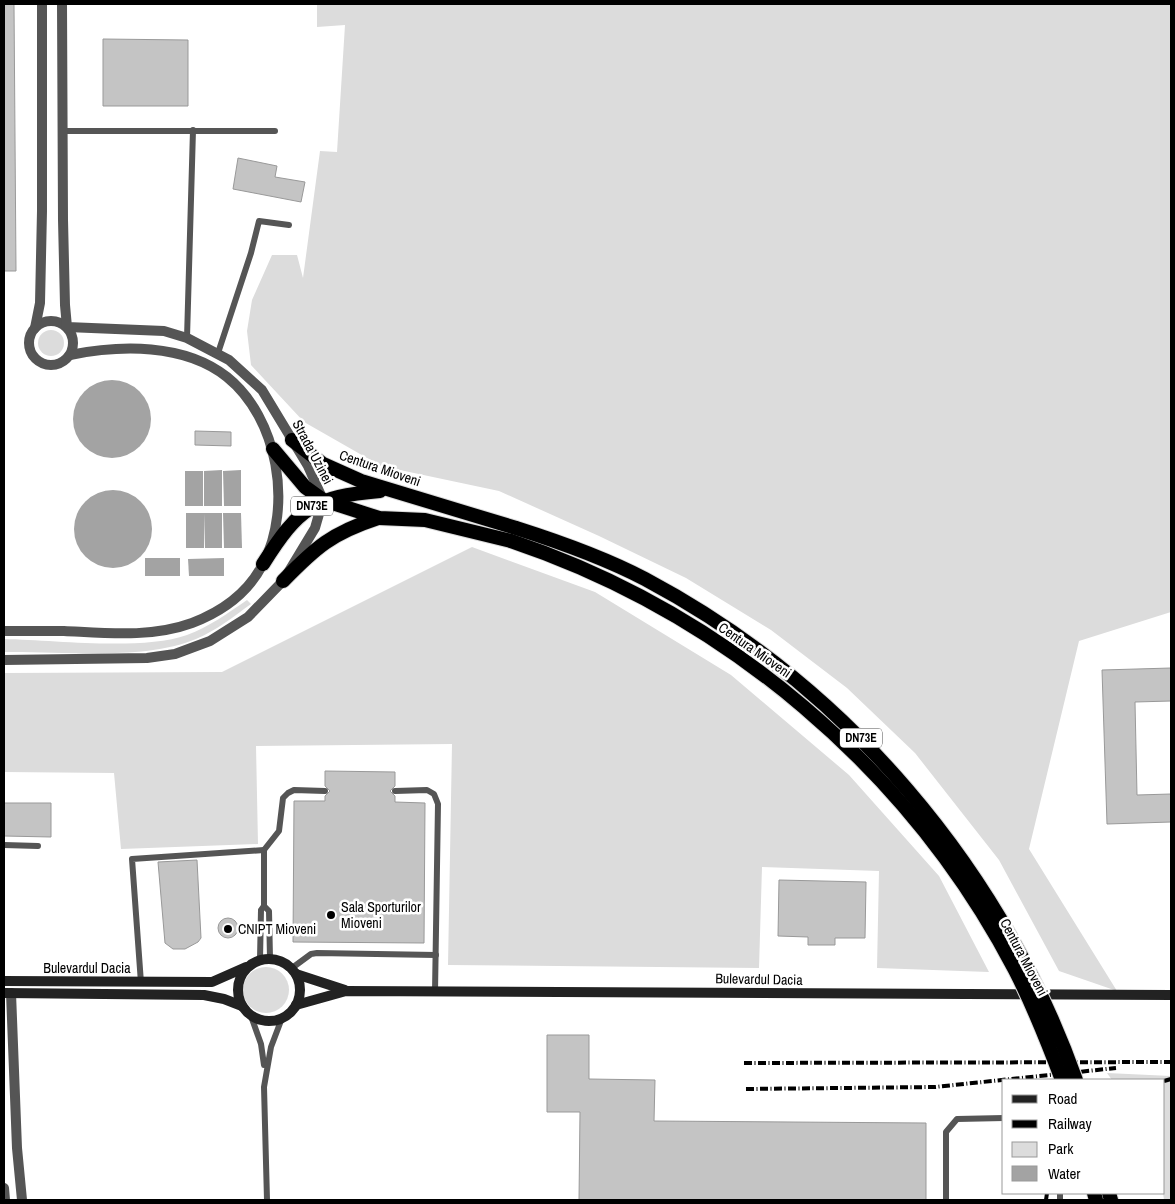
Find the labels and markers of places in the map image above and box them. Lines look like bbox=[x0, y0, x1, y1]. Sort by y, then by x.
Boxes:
place label: Sala Sporturilor Mioveni bbox=[341, 898, 421, 932]
marker: Sala Sporturilor Mioveni bbox=[325, 909, 337, 921]
place label: CNIPT Mioveni bbox=[238, 920, 316, 938]
marker: CNIPT Mioveni bbox=[222, 923, 234, 935]

